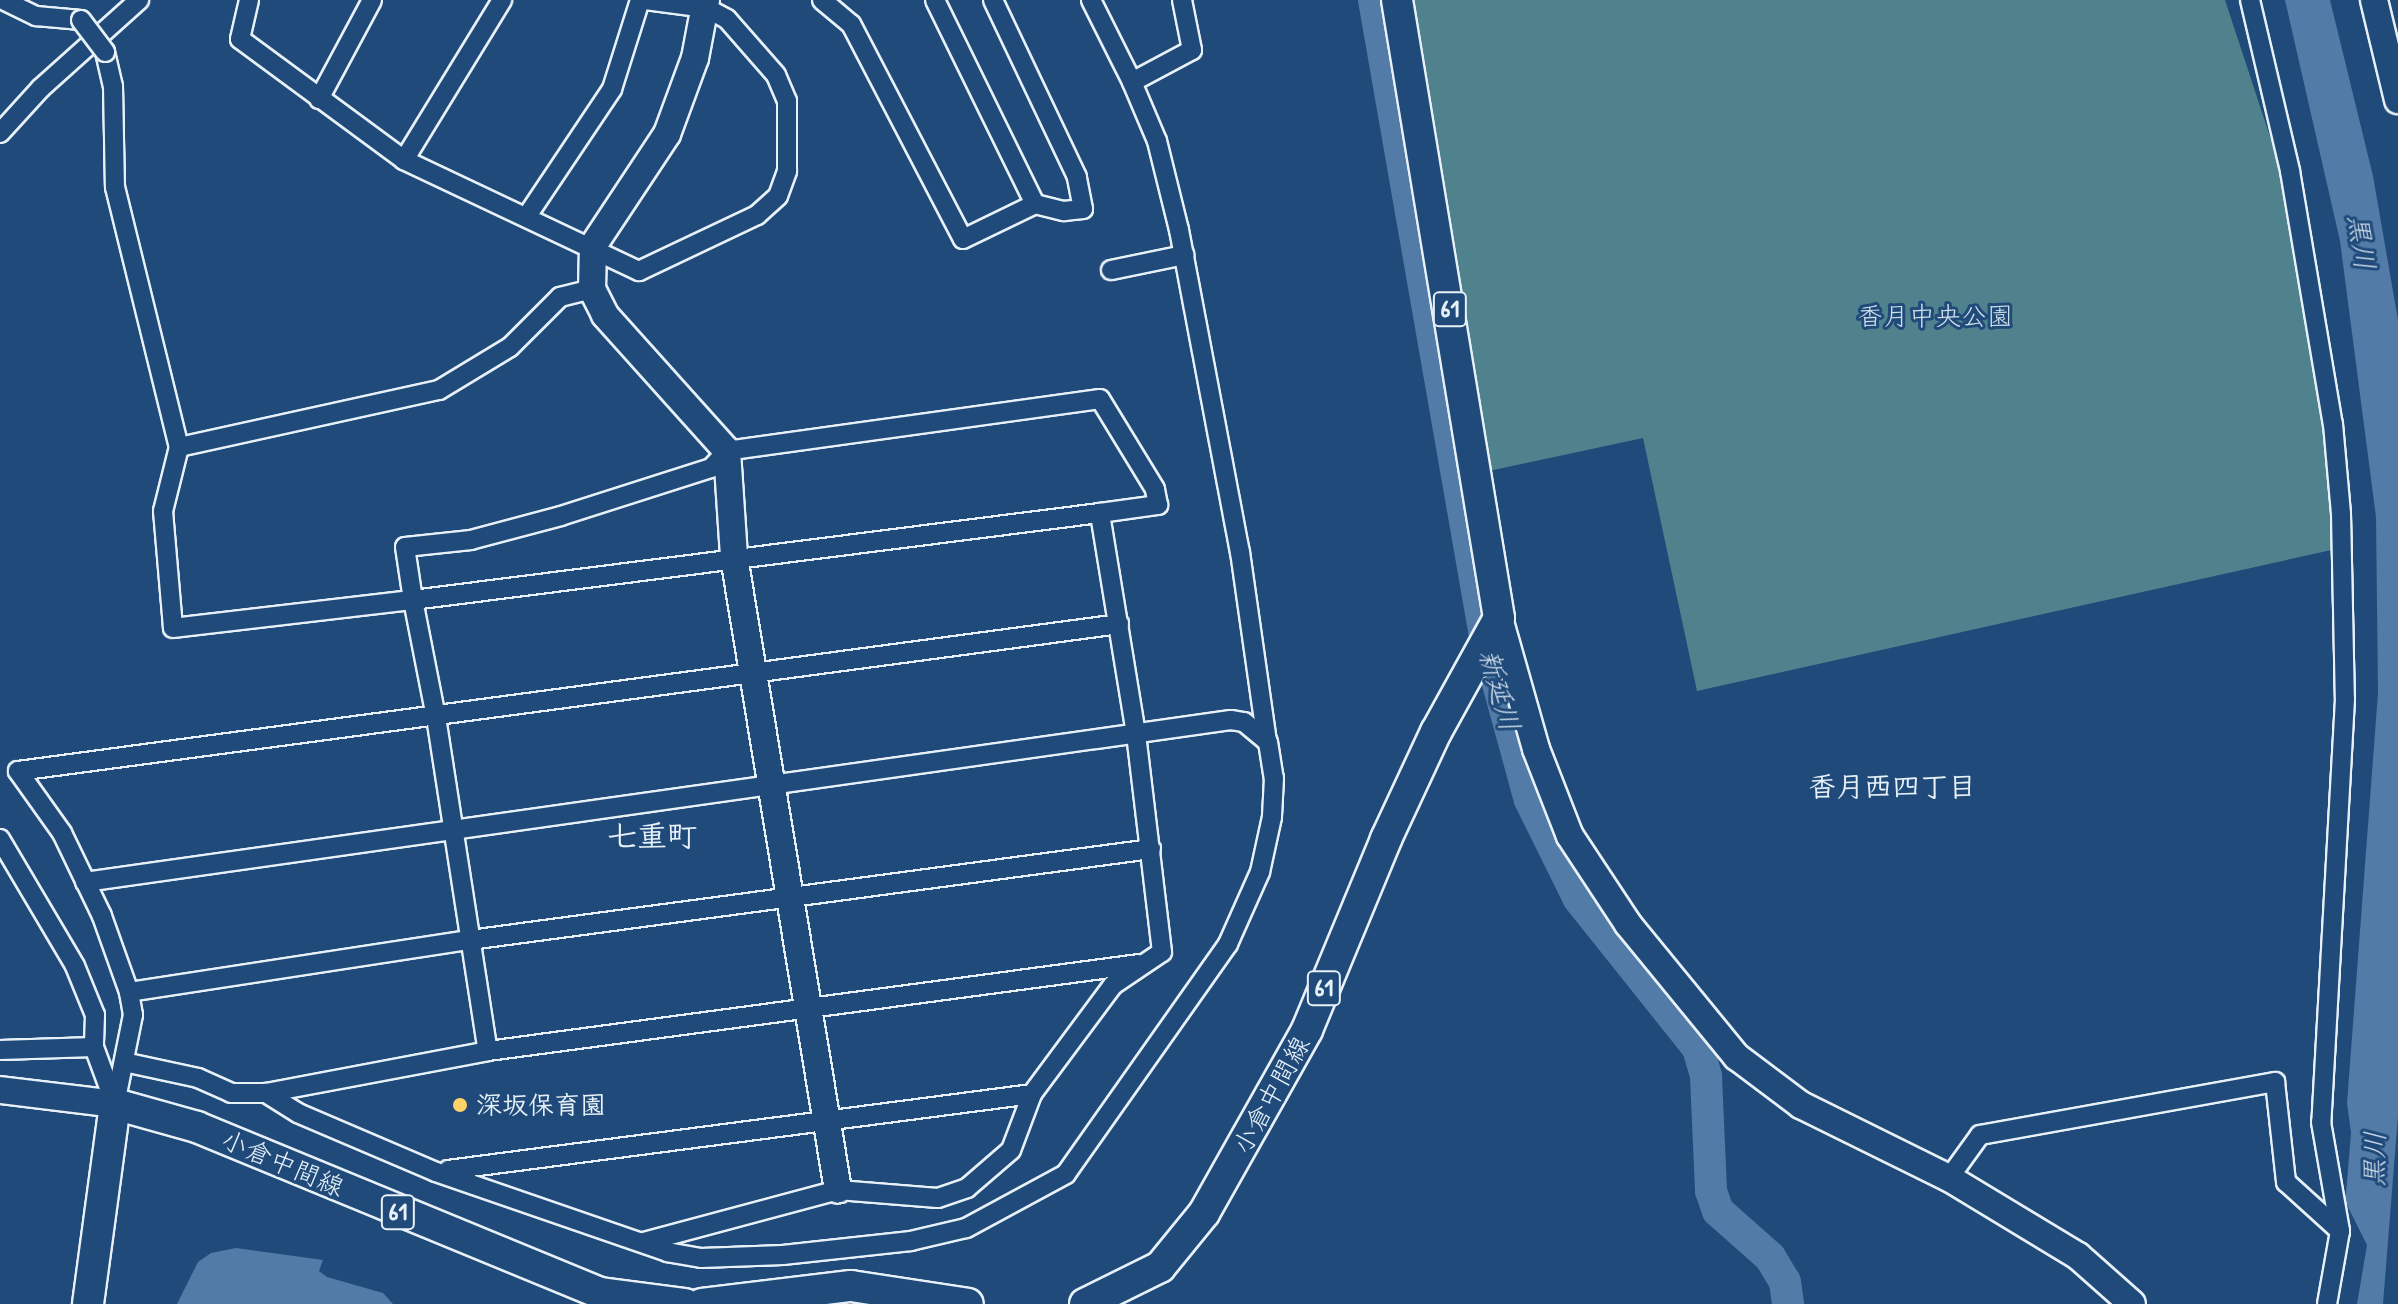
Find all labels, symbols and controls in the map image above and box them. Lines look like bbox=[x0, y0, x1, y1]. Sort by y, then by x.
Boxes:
water label: 黒川 bbox=[2341, 212, 2383, 272]
road number: 61 bbox=[1432, 289, 1468, 329]
park label: 香月中央公園 bbox=[1857, 300, 2013, 332]
water label: 新延川 bbox=[1472, 645, 1528, 735]
district label: 香月西四丁目 bbox=[1808, 769, 1976, 803]
district label: 七重町 bbox=[607, 817, 697, 853]
road number: 61 bbox=[1306, 968, 1342, 1008]
street label: 小倉中間線 bbox=[1226, 1031, 1316, 1159]
place label: 深坂保育園 bbox=[476, 1089, 606, 1121]
marker: 深坂保育園 bbox=[451, 1096, 469, 1114]
street label: 小倉中間線 bbox=[217, 1123, 349, 1203]
water label: 黒川 bbox=[2357, 1131, 2391, 1187]
road number: 61 bbox=[380, 1192, 416, 1232]

